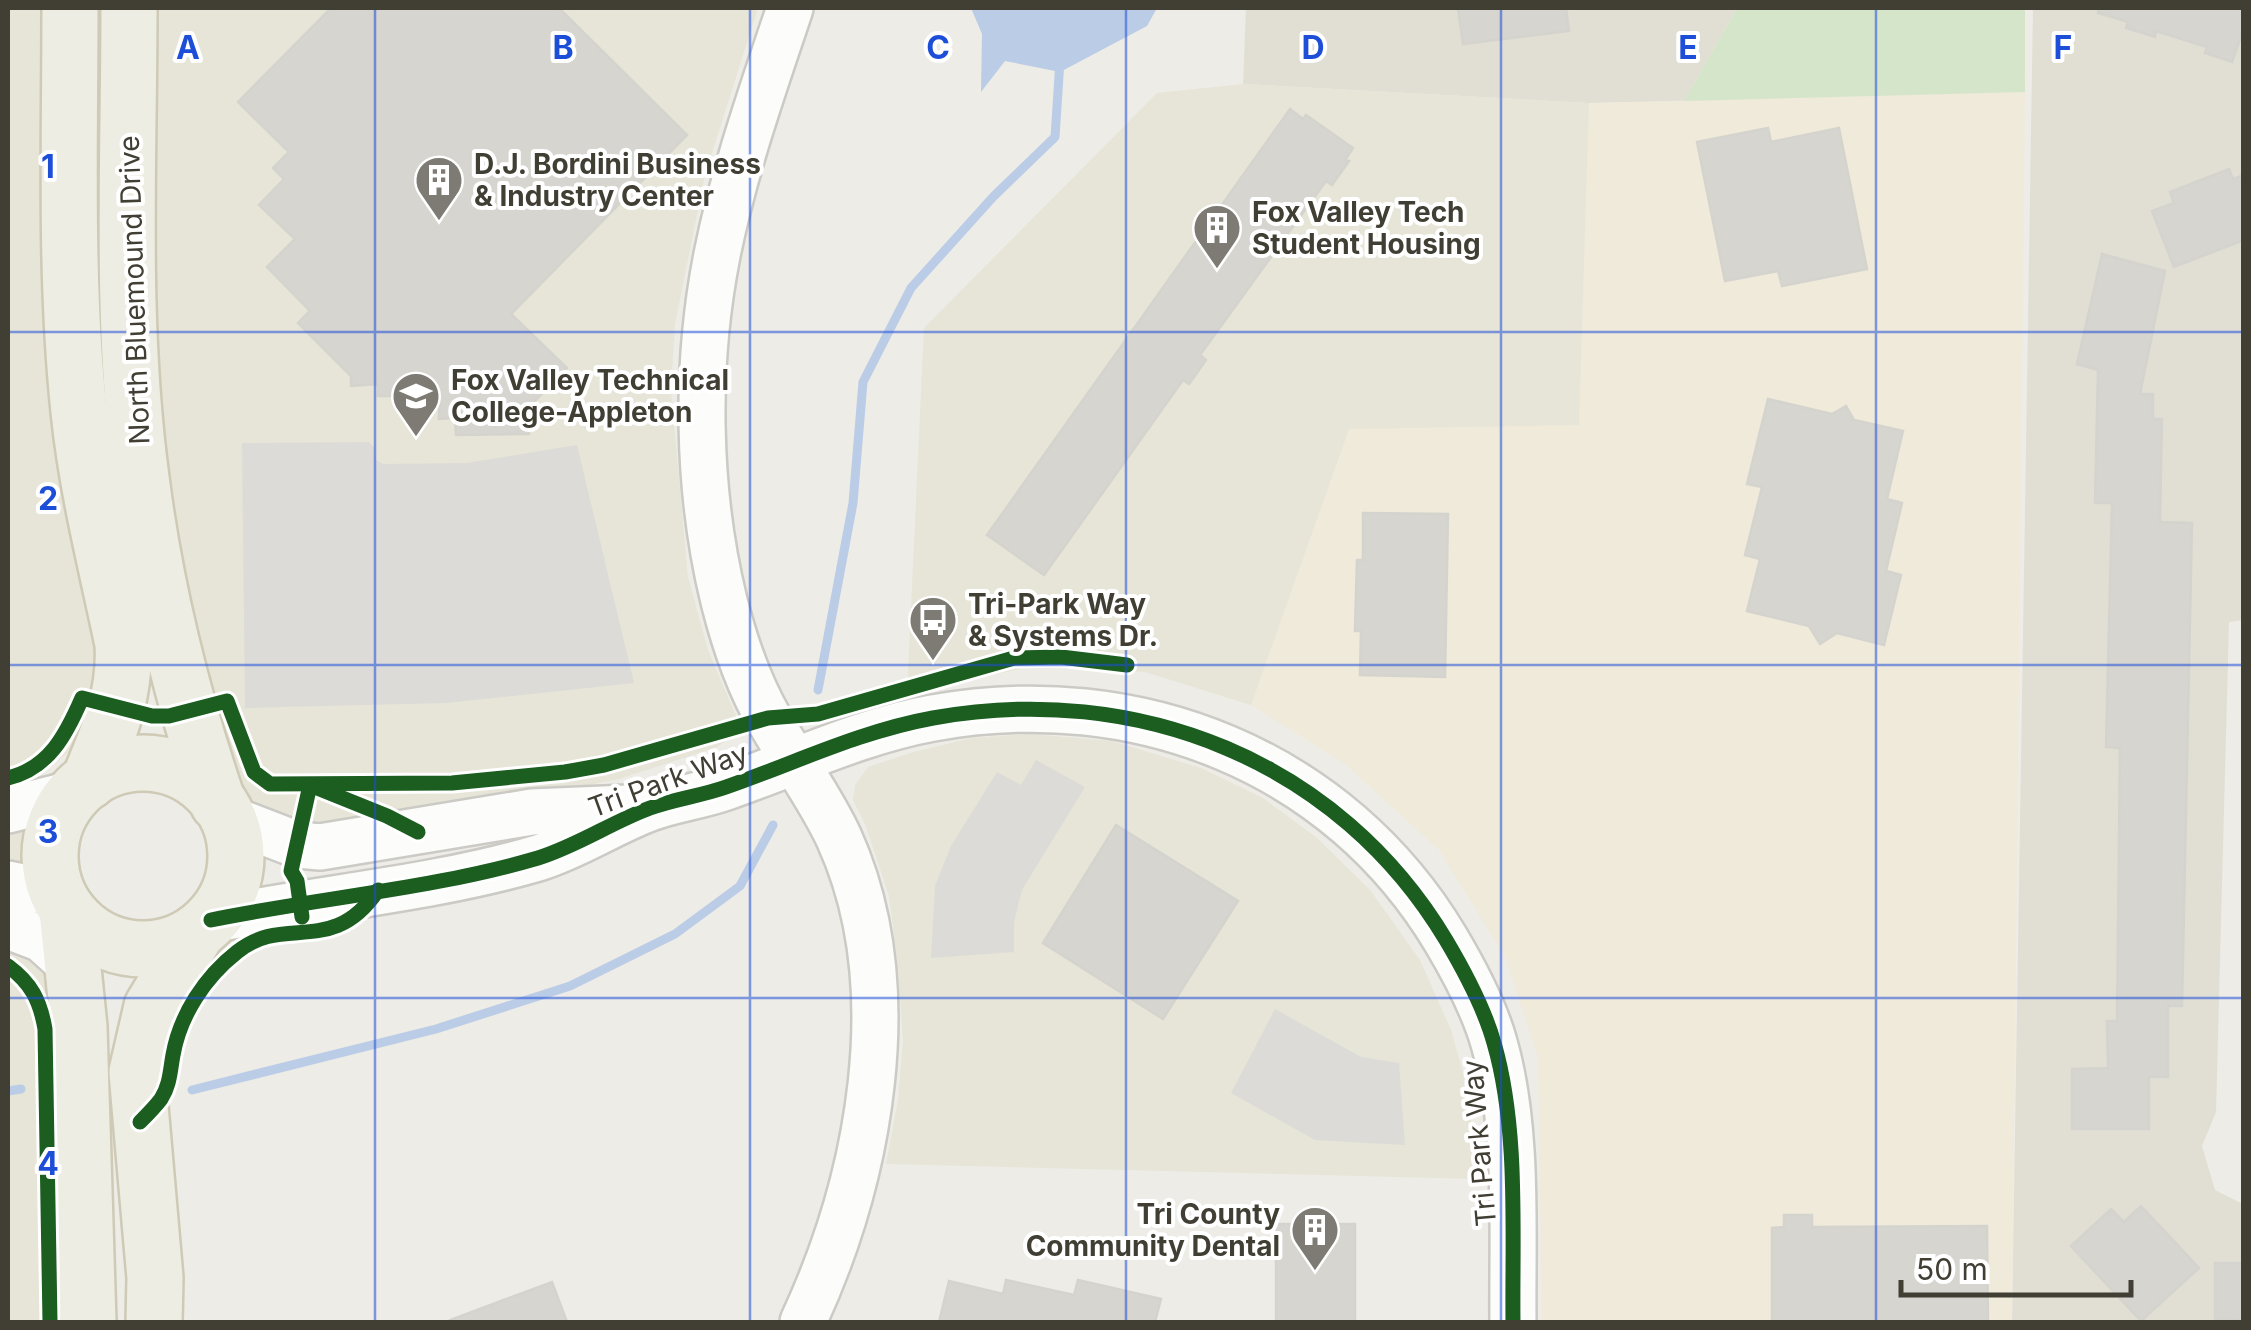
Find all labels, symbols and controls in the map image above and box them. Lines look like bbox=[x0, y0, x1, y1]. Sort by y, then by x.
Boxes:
text: A bbox=[176, 28, 200, 67]
text: B bbox=[552, 28, 574, 67]
text: C bbox=[926, 28, 950, 67]
text: D bbox=[1301, 28, 1325, 67]
text: E bbox=[1678, 28, 1698, 67]
text: F bbox=[2054, 28, 2072, 67]
street label: North Bluemound Drive bbox=[112, 135, 156, 445]
text: 1 bbox=[41, 147, 55, 186]
place label: D.J. Bordini Business & Industry Center bbox=[474, 147, 761, 213]
building icon: D.J. Bordini Business & Industry Center bbox=[413, 154, 465, 222]
place label: Fox Valley Tech Student Housing bbox=[1252, 195, 1481, 261]
building icon: Fox Valley Tech Student Housing bbox=[1191, 202, 1243, 270]
place label: Fox Valley Technical College-Appleton bbox=[451, 363, 729, 429]
school or university icon: Fox Valley Technical College-Appleton bbox=[390, 370, 442, 438]
text: 2 bbox=[38, 479, 58, 518]
place label: Tri-Park Way & Systems Dr. bbox=[968, 587, 1158, 653]
bus stop icon: Tri-Park Way & Systems Dr. bbox=[907, 594, 959, 662]
street label: Tri Park Way bbox=[584, 735, 752, 825]
text: 3 bbox=[38, 812, 58, 851]
street label: Tri Park Way bbox=[1455, 1058, 1503, 1228]
text: 4 bbox=[37, 1144, 59, 1183]
place label: Tri County Community Dental bbox=[1026, 1197, 1280, 1263]
building icon: Tri County Community Dental bbox=[1289, 1204, 1341, 1272]
scale bar bbox=[1901, 1235, 2131, 1297]
text: 50 m bbox=[1916, 1251, 1988, 1287]

